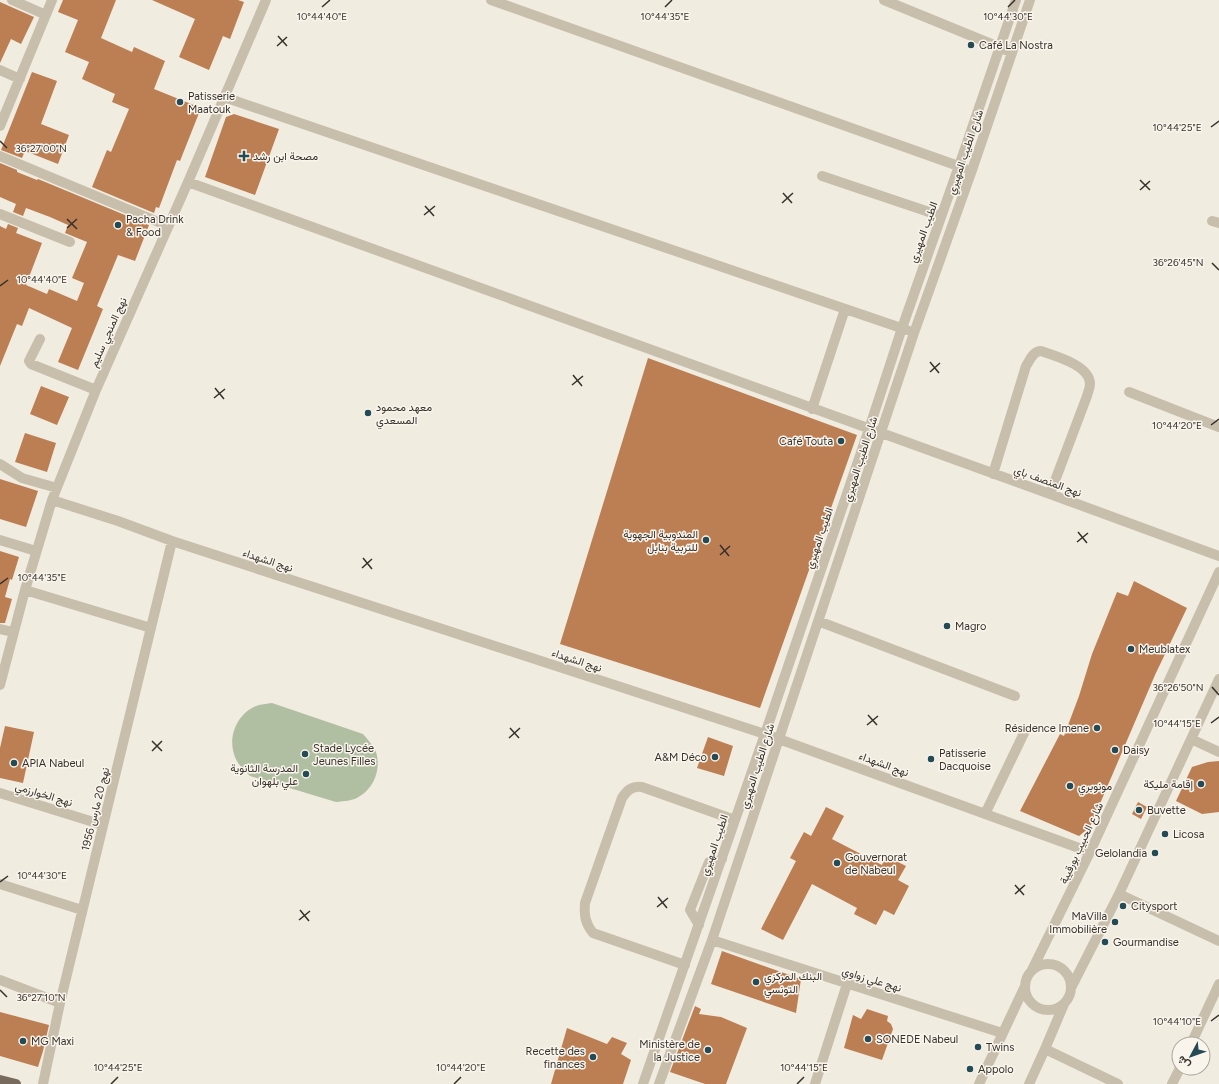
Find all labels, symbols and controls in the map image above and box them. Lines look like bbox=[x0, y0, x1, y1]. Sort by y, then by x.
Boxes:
text: 10°44'40"E bbox=[297, 10, 347, 23]
text: 10°44'35"E bbox=[641, 10, 690, 23]
text: 10°44'30"E bbox=[983, 10, 1033, 23]
place label: Café La Nostra bbox=[979, 39, 1053, 52]
marker: Café La Nostra bbox=[966, 40, 976, 50]
place label: Patisserie Maatouk bbox=[188, 90, 235, 116]
marker: Patisserie Maatouk bbox=[175, 97, 185, 107]
street label: شارع الطيب المهيري bbox=[945, 108, 989, 197]
text: 10°44'25"E bbox=[1152, 121, 1202, 134]
text: 36°27'00"N bbox=[15, 142, 67, 155]
marker: مصحة ابن رشد bbox=[238, 150, 250, 162]
place label: مصحة ابن رشد bbox=[253, 150, 318, 163]
street label: الطيب المهيري bbox=[906, 200, 943, 265]
place label: Pacha Drink & Food bbox=[126, 213, 184, 239]
marker: Pacha Drink & Food bbox=[113, 220, 123, 230]
text: 36°26'45"N bbox=[1153, 256, 1203, 269]
text: 10°44'40"E bbox=[17, 273, 67, 286]
street label: نهج المنجي سليم bbox=[87, 295, 132, 370]
place label: معهد محمود المسعدي bbox=[376, 401, 432, 430]
marker: معهد محمود المسعدي bbox=[363, 408, 373, 418]
street label: شارع الطيب المهيري bbox=[841, 415, 883, 504]
text: 10°44'20"E bbox=[1152, 419, 1202, 432]
place label: Café Touta bbox=[779, 435, 833, 448]
marker: Café Touta bbox=[836, 436, 846, 446]
street label: نهج المنصف باي bbox=[1011, 463, 1083, 503]
street label: الطيب المهيري bbox=[803, 506, 839, 571]
place label: المندوبية الجهوية للتربية بنابل bbox=[623, 528, 698, 554]
marker: المندوبية الجهوية للتربية بنابل bbox=[701, 535, 711, 545]
street label: نهج الشهداء bbox=[241, 546, 295, 576]
text: 10°44'35"E bbox=[18, 571, 67, 584]
place label: Magro bbox=[955, 620, 986, 633]
marker: Magro bbox=[942, 621, 952, 631]
place label: Meublatex bbox=[1139, 643, 1191, 656]
marker: Meublatex bbox=[1126, 644, 1136, 654]
street label: نهج الشهداء bbox=[550, 646, 604, 676]
text: 36°26'50"N bbox=[1152, 681, 1204, 694]
text: 10°44'15"E bbox=[1153, 717, 1201, 730]
street label: شارع الطيب المهيري bbox=[738, 722, 780, 811]
place label: Résidence Imene bbox=[1005, 722, 1089, 735]
marker: Résidence Imene bbox=[1092, 723, 1102, 733]
place label: Stade Lycée Jeunes Filles bbox=[313, 742, 375, 768]
place label: Daisy bbox=[1123, 744, 1150, 757]
marker: Daisy bbox=[1110, 745, 1120, 755]
place label: Patisserie Dacquoise bbox=[939, 747, 991, 773]
marker: Stade Lycée Jeunes Filles bbox=[300, 749, 310, 759]
street label: نهج الشهداء bbox=[857, 749, 911, 780]
place label: A&M Déco bbox=[655, 751, 707, 764]
marker: A&M Déco bbox=[710, 752, 720, 762]
marker: Patisserie Dacquoise bbox=[926, 754, 936, 764]
place label: APIA Nabeul bbox=[22, 757, 84, 770]
marker: APIA Nabeul bbox=[9, 758, 19, 768]
place label: المدرسة الثانوية علي بلهوان bbox=[230, 762, 298, 791]
street label: نهج 20 مارس 1956 bbox=[79, 766, 113, 852]
marker: المدرسة الثانوية علي بلهوان bbox=[301, 769, 311, 779]
place label: إقامة مليكة bbox=[1144, 778, 1193, 791]
marker: إقامة مليكة bbox=[1196, 779, 1206, 789]
street label: نهج الخوارزمي bbox=[13, 780, 74, 812]
place label: مونوبري bbox=[1078, 780, 1112, 796]
marker: مونوبري bbox=[1065, 781, 1075, 791]
street label: شارع الحبيب بورقيبة bbox=[1057, 800, 1107, 886]
place label: Buvette bbox=[1147, 804, 1186, 817]
marker: Buvette bbox=[1134, 805, 1144, 815]
street label: الطيب المهيري bbox=[698, 813, 734, 878]
place label: Licosa bbox=[1173, 828, 1204, 841]
marker: Licosa bbox=[1160, 829, 1170, 839]
place label: Gelolandia bbox=[1095, 847, 1147, 860]
marker: Gelolandia bbox=[1150, 848, 1160, 858]
place label: Gouvernorat de Nabeul bbox=[845, 851, 907, 877]
marker: Gouvernorat de Nabeul bbox=[832, 858, 842, 868]
text: 10°44'30"E bbox=[17, 869, 67, 882]
place label: Citysport bbox=[1131, 900, 1177, 913]
marker: Citysport bbox=[1118, 901, 1128, 911]
place label: MaVilla Immobilière bbox=[1049, 910, 1107, 936]
marker: MaVilla Immobilière bbox=[1110, 917, 1120, 927]
place label: Gourmandise bbox=[1113, 936, 1179, 949]
marker: Gourmandise bbox=[1100, 937, 1110, 947]
street label: نهج علي زواوي bbox=[840, 964, 903, 998]
place label: البنك المركزي التونسي bbox=[764, 970, 822, 999]
marker: البنك المركزي التونسي bbox=[751, 977, 761, 987]
text: 36°27'10"N bbox=[16, 991, 66, 1004]
text: 10°44'10"E bbox=[1153, 1015, 1201, 1028]
place label: SONEDE Nabeul bbox=[876, 1033, 958, 1046]
marker: SONEDE Nabeul bbox=[863, 1034, 873, 1044]
place label: MG Maxi bbox=[31, 1035, 74, 1048]
marker: MG Maxi bbox=[18, 1036, 28, 1046]
north arrow bbox=[1171, 1036, 1211, 1076]
place label: Ministère de la Justice bbox=[639, 1038, 700, 1064]
place label: Twins bbox=[986, 1041, 1014, 1054]
marker: Twins bbox=[973, 1042, 983, 1052]
place label: Recette des finances bbox=[526, 1045, 585, 1071]
marker: Ministère de la Justice bbox=[703, 1045, 713, 1055]
marker: Recette des finances bbox=[588, 1052, 598, 1062]
text: ش bbox=[1175, 1053, 1193, 1071]
text: 10°44'25"E bbox=[93, 1061, 143, 1074]
text: 10°44'20"E bbox=[436, 1061, 486, 1074]
text: 10°44'15"E bbox=[780, 1061, 828, 1074]
place label: Appolo bbox=[978, 1063, 1014, 1076]
marker: Appolo bbox=[965, 1064, 975, 1074]

